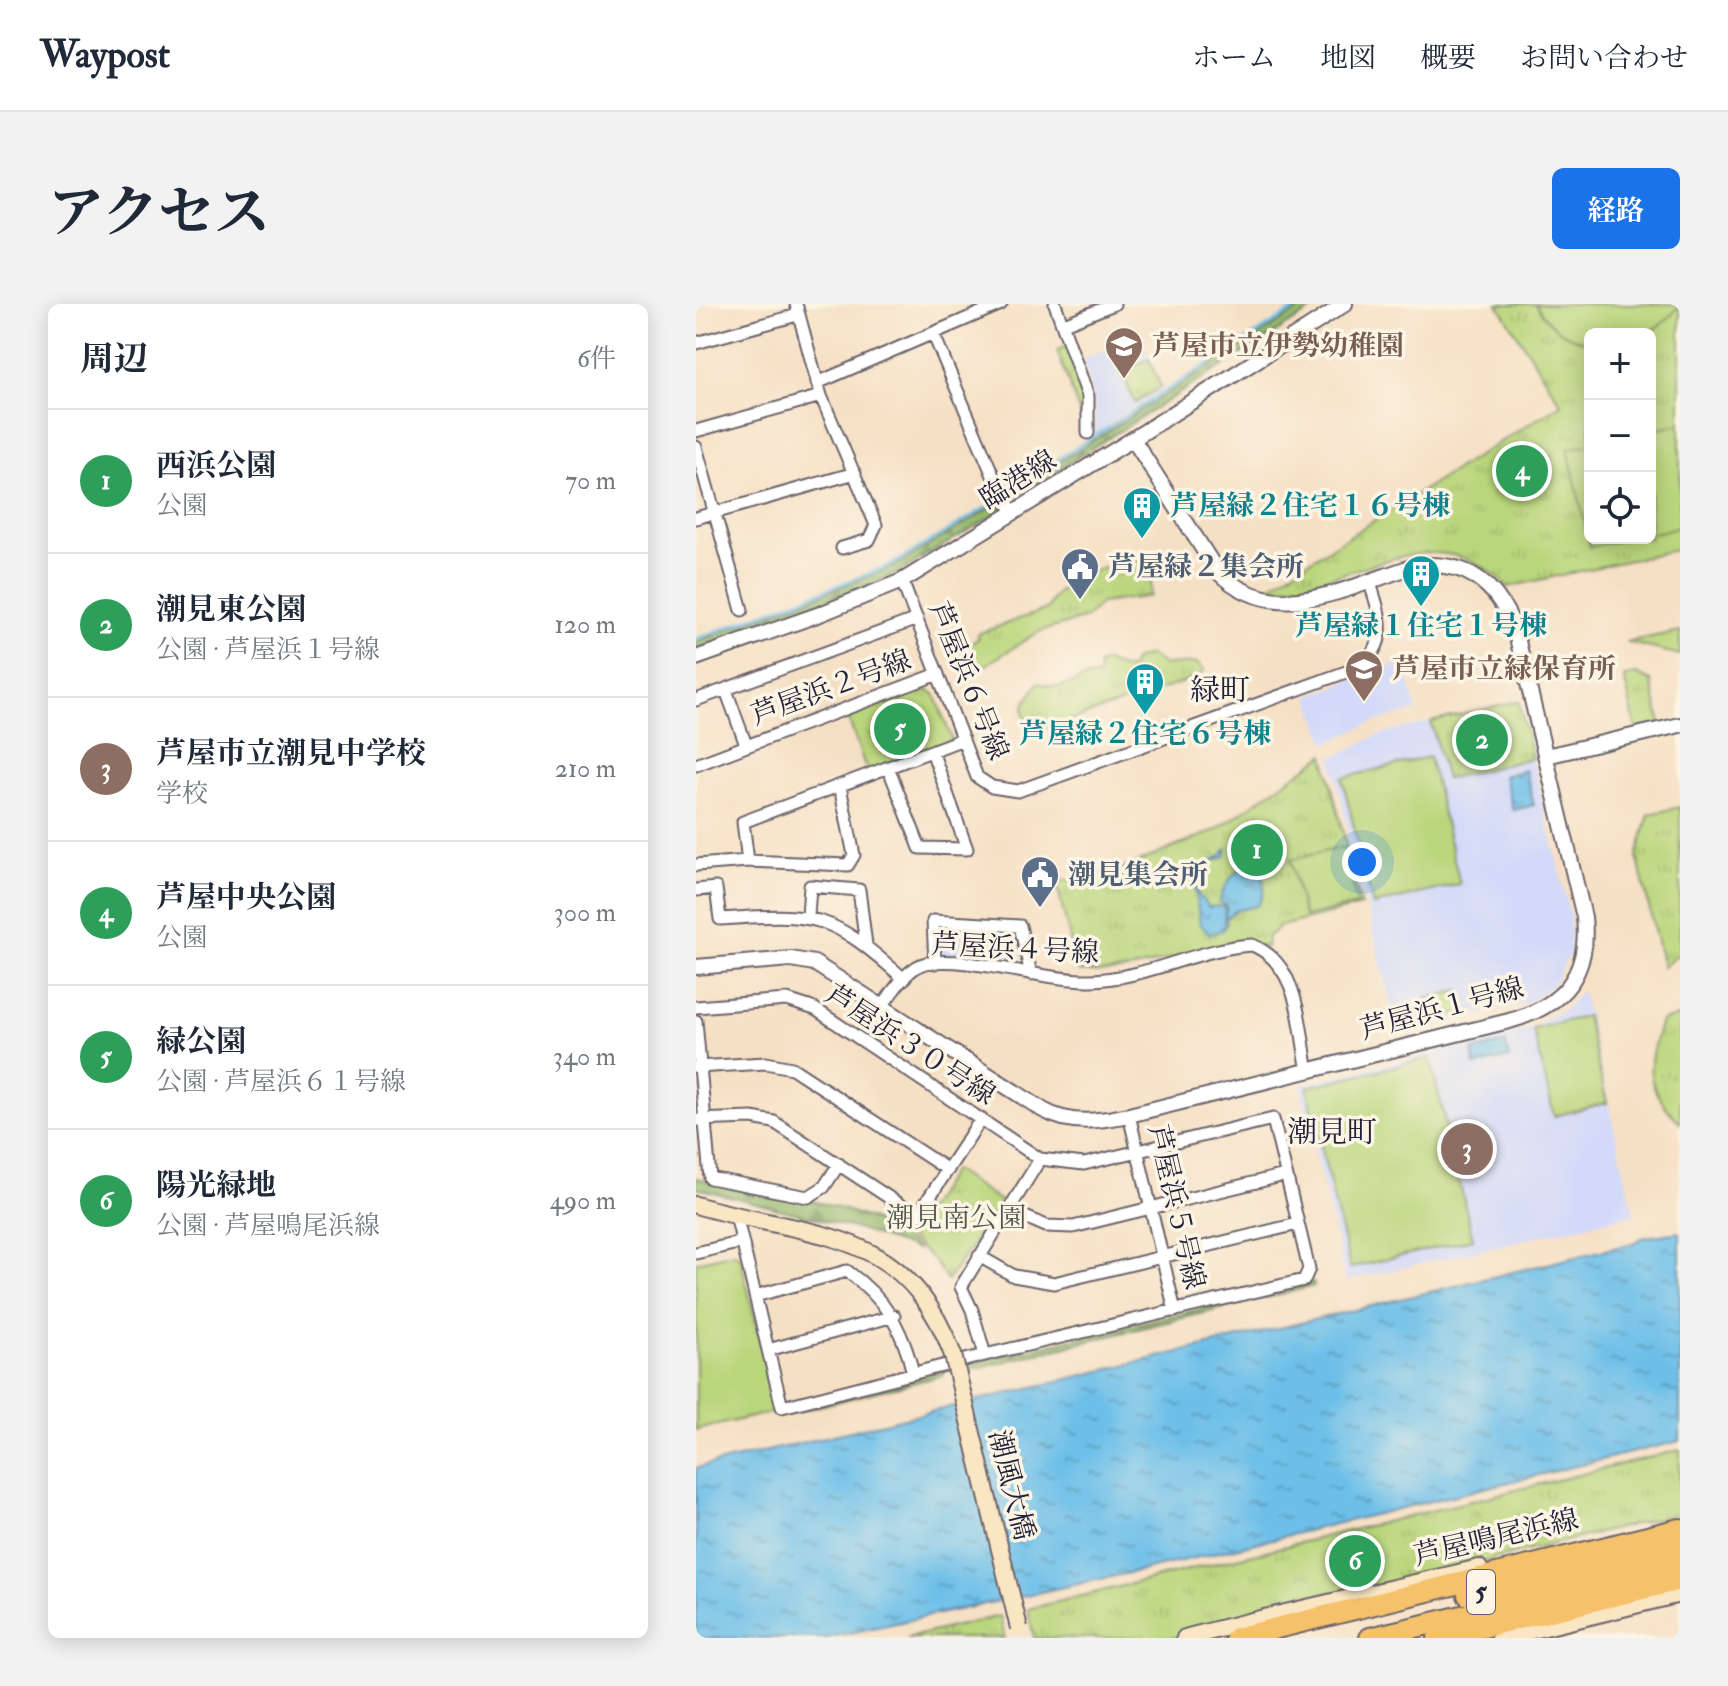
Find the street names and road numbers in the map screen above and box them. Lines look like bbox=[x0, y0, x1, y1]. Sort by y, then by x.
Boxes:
street label: 臨港線 bbox=[973, 443, 1063, 517]
street label: 芦屋浜６号線 bbox=[920, 597, 1016, 765]
street label: 芦屋浜２号線 bbox=[746, 643, 916, 733]
street label: 芦屋浜４号線 bbox=[930, 927, 1100, 971]
street label: 芦屋浜１号線 bbox=[1356, 970, 1528, 1048]
street label: 芦屋浜３０号線 bbox=[818, 977, 1002, 1113]
street label: 芦屋浜５号線 bbox=[1140, 1121, 1212, 1293]
street label: 潮風大橋 bbox=[980, 1426, 1042, 1544]
street label: 芦屋鳴尾浜線 bbox=[1410, 1502, 1582, 1574]
road number: 5 bbox=[1467, 1570, 1495, 1614]

